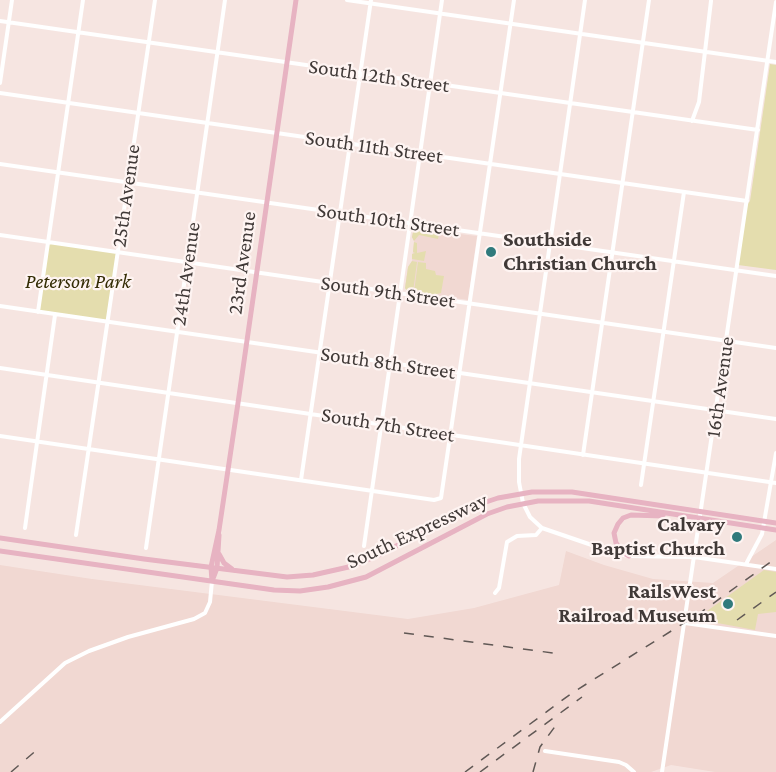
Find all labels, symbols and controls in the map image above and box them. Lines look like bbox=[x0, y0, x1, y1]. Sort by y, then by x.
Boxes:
street label: South 12th Street bbox=[307, 54, 451, 98]
street label: South 11th Street bbox=[303, 125, 445, 169]
street label: 25th Avenue bbox=[106, 143, 146, 249]
street label: South 10th Street bbox=[315, 198, 461, 242]
street label: 23rd Avenue bbox=[222, 210, 262, 316]
street label: 24th Avenue bbox=[166, 220, 206, 328]
place label: Southside Christian Church bbox=[503, 227, 657, 277]
marker: Southside Christian Church bbox=[484, 245, 498, 259]
park label: Peterson Park bbox=[25, 269, 131, 295]
street label: South 9th Street bbox=[319, 270, 457, 314]
street label: 16th Avenue bbox=[700, 335, 740, 439]
street label: South 8th Street bbox=[319, 341, 457, 385]
street label: South 7th Street bbox=[320, 402, 456, 448]
street label: South Expressway bbox=[342, 487, 492, 575]
place label: Calvary Baptist Church bbox=[591, 512, 725, 562]
marker: Calvary Baptist Church bbox=[730, 530, 744, 544]
place label: RailsWest Railroad Museum bbox=[558, 579, 716, 629]
marker: RailsWest Railroad Museum bbox=[721, 597, 735, 611]

